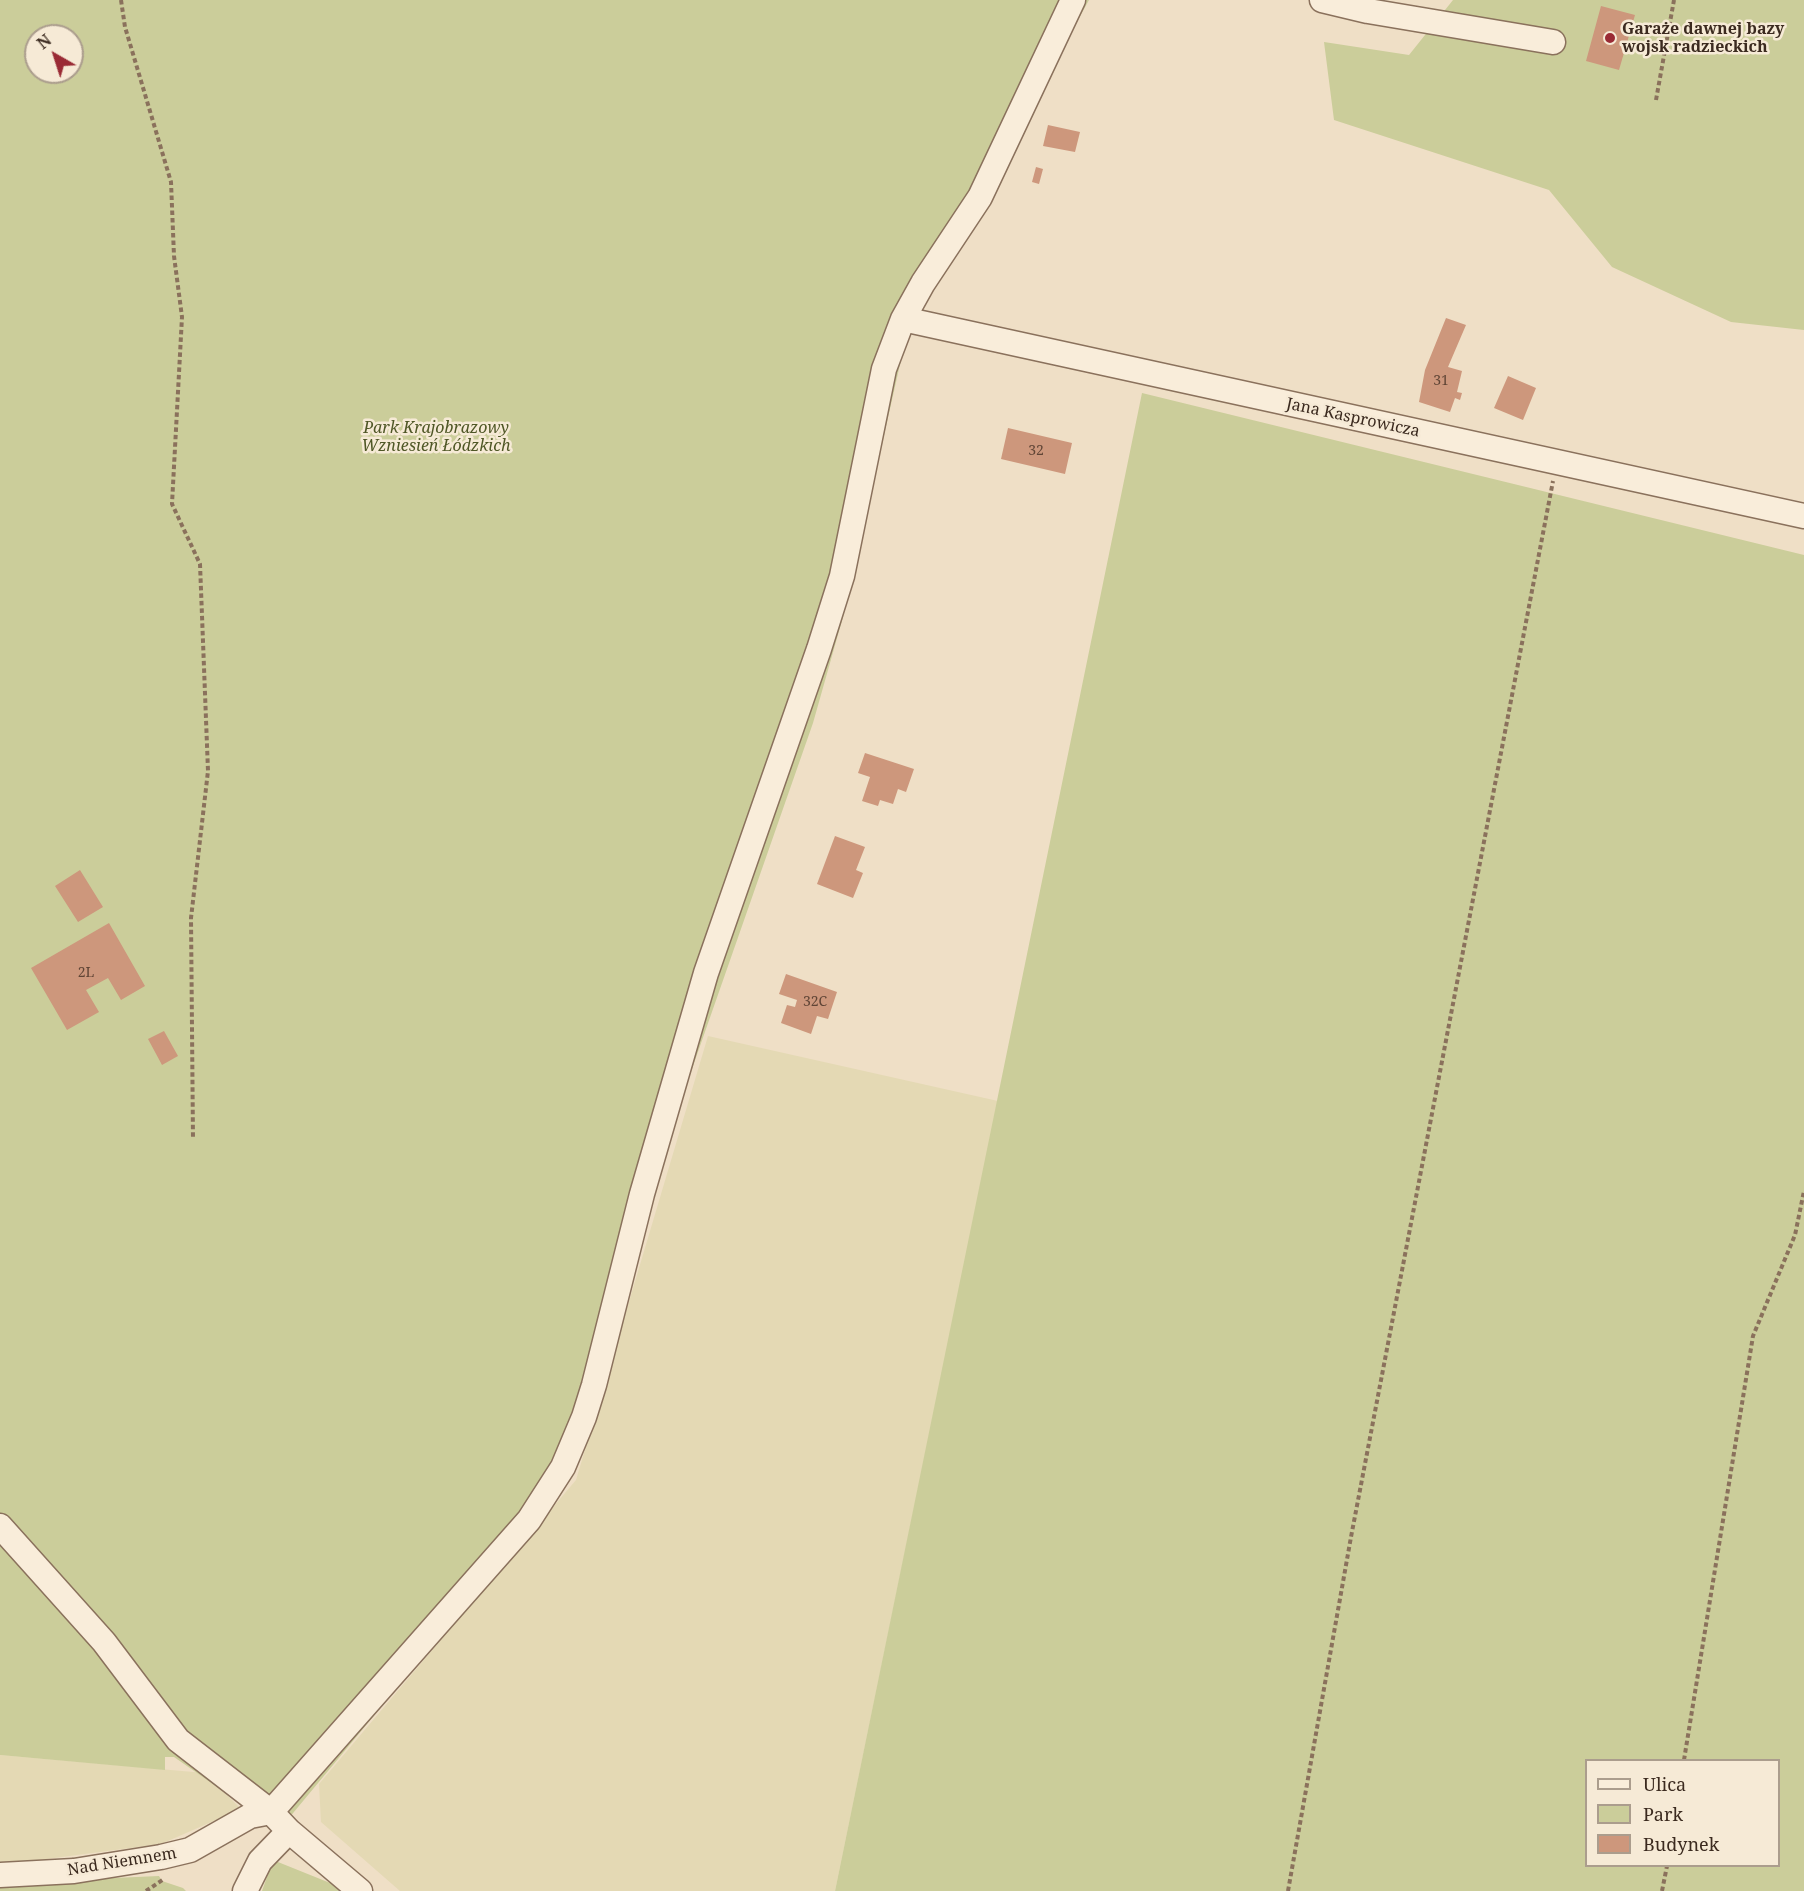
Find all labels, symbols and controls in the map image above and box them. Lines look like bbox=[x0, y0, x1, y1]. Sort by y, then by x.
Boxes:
place label: Garaże dawnej bazy wojsk radzieckich bbox=[1622, 19, 1784, 57]
north arrow bbox=[24, 24, 84, 84]
text: N bbox=[32, 29, 56, 54]
marker: Garaże dawnej bazy wojsk radzieckich bbox=[1603, 31, 1617, 45]
house number: 31 bbox=[1433, 373, 1449, 389]
street label: Jana Kasprowicza bbox=[1284, 394, 1422, 442]
park label: Park Krajobrazowy Wzniesień Łódzkich bbox=[361, 418, 511, 456]
house number: 32 bbox=[1028, 443, 1044, 459]
house number: 2L bbox=[78, 965, 94, 981]
house number: 32C bbox=[803, 994, 827, 1010]
legend bbox=[1585, 1759, 1780, 1867]
text: Ulica bbox=[1643, 1772, 1686, 1796]
text: Park bbox=[1643, 1802, 1683, 1826]
text: Budynek bbox=[1643, 1832, 1719, 1856]
street label: Nad Niemnem bbox=[66, 1844, 178, 1880]

